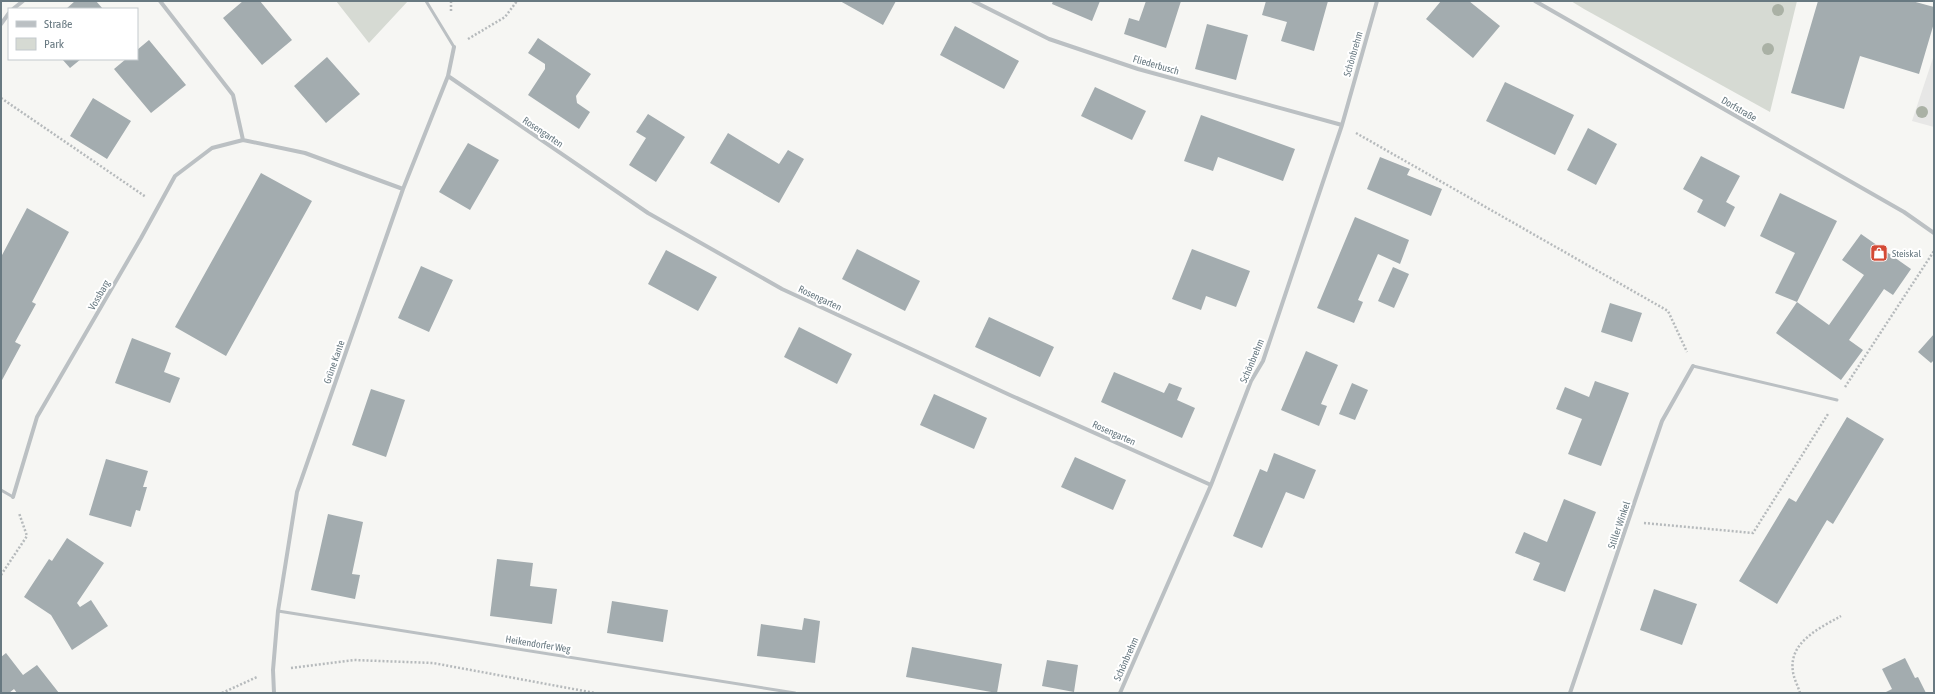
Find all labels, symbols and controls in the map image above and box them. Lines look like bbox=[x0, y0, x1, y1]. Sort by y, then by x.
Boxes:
legend bbox=[8, 8, 138, 60]
text: Straße bbox=[44, 17, 72, 31]
street label: Schönbrehm bbox=[1341, 30, 1365, 78]
text: Park bbox=[44, 37, 65, 51]
street label: Fliederbusch bbox=[1132, 53, 1180, 77]
street label: Dorfstraße bbox=[1719, 94, 1759, 124]
street label: Rosengarten bbox=[521, 114, 565, 150]
shop icon: Steiskal bbox=[1869, 243, 1889, 263]
place label: Steiskal bbox=[1892, 248, 1921, 259]
street label: Vossbarg bbox=[86, 277, 112, 312]
street label: Rosengarten bbox=[797, 283, 843, 313]
street label: Schönbrehm bbox=[1238, 337, 1266, 385]
street label: Grüne Kante bbox=[321, 338, 347, 385]
street label: Rosengarten bbox=[1091, 419, 1138, 448]
street label: Stiller Winkel bbox=[1606, 500, 1632, 550]
street label: Heikendorfer Weg bbox=[505, 633, 572, 655]
street label: Schönbrehm bbox=[1111, 635, 1141, 683]

